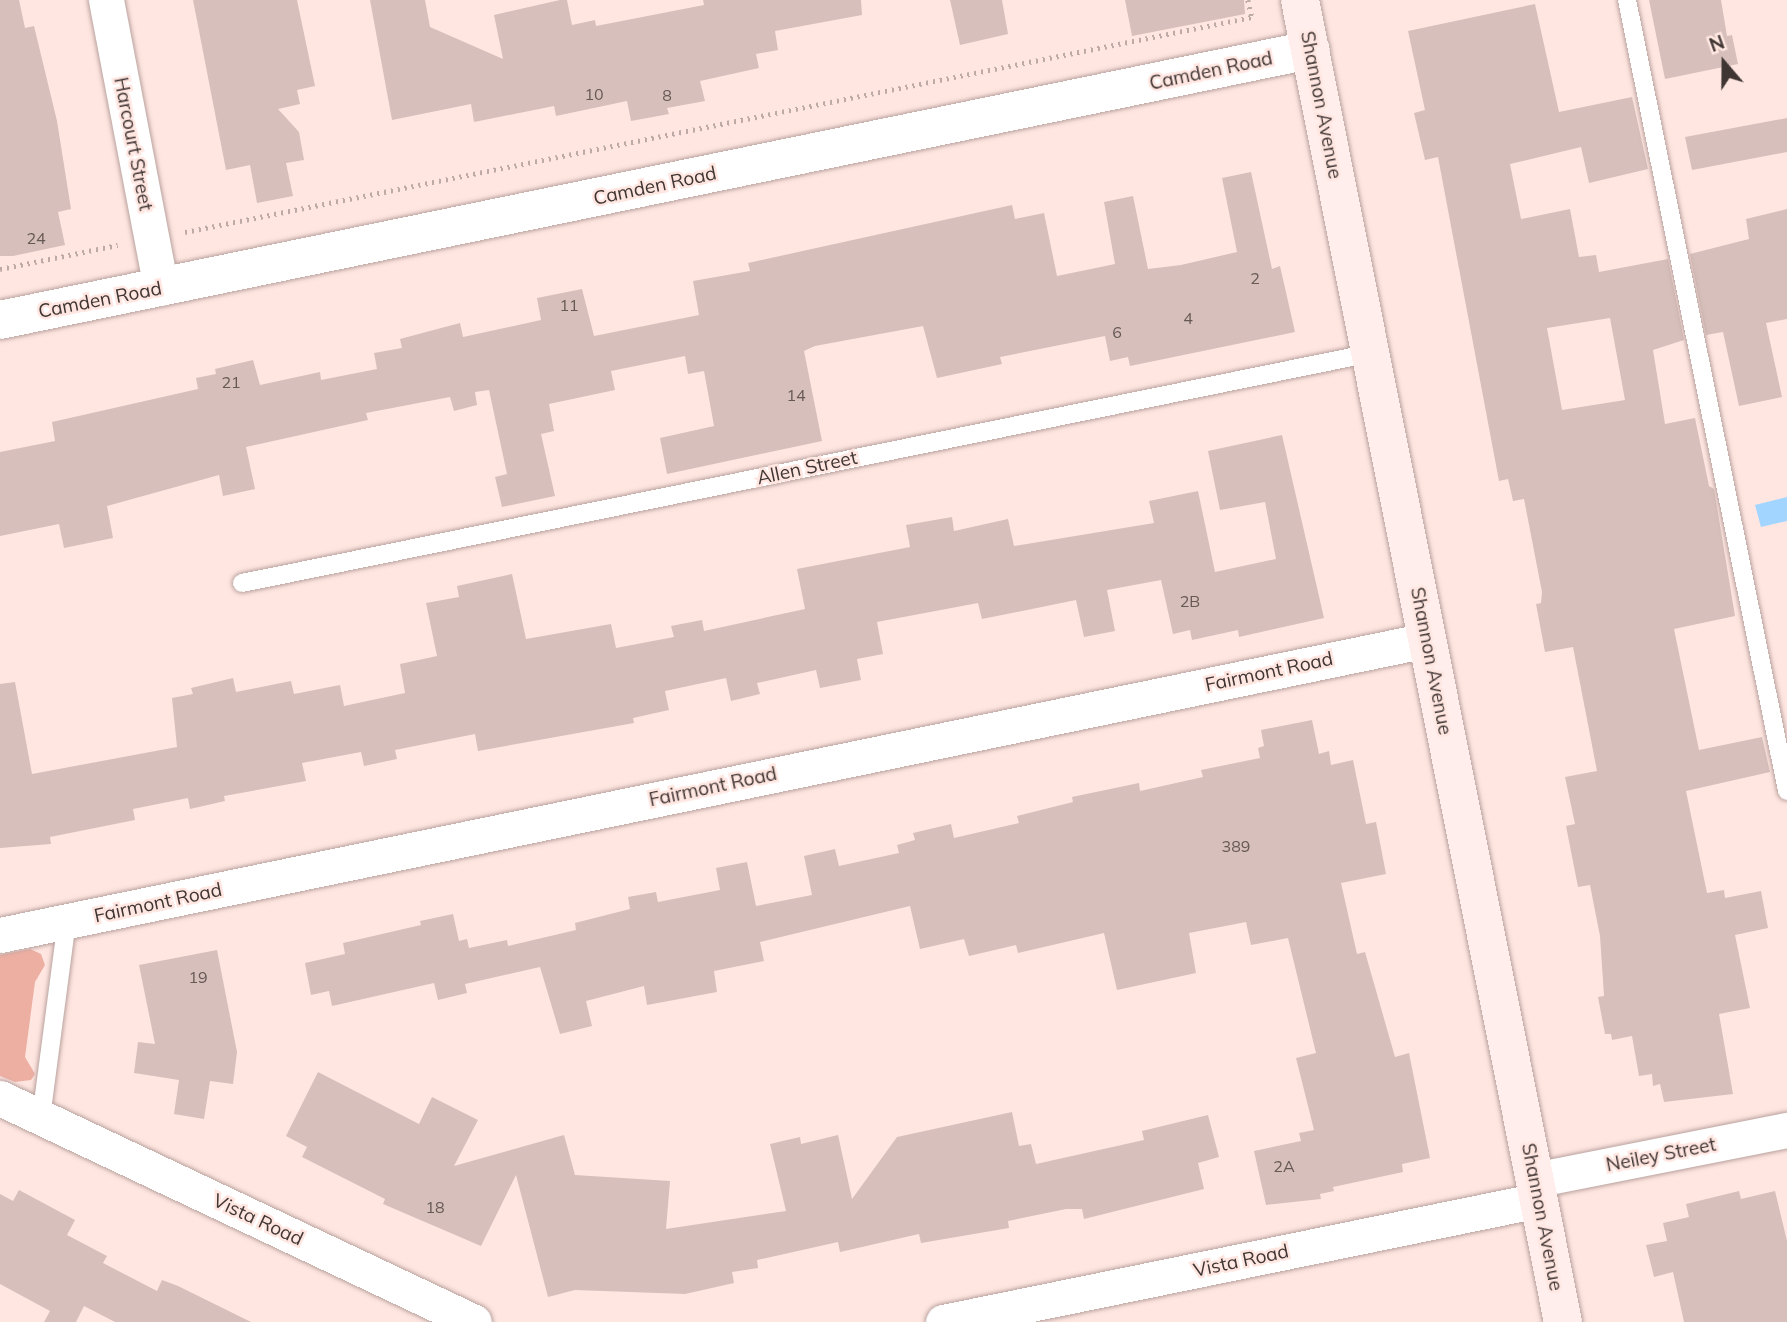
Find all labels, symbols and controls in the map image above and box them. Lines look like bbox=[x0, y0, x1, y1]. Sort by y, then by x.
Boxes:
north arrow bbox=[1689, 28, 1759, 98]
street label: Shannon Avenue bbox=[1296, 29, 1346, 181]
text: N bbox=[1706, 30, 1728, 57]
street label: Camden Road bbox=[1147, 47, 1275, 95]
street label: Harcourt Street bbox=[109, 75, 157, 213]
house number: 10 bbox=[584, 84, 604, 104]
house number: 8 bbox=[662, 85, 672, 105]
street label: Camden Road bbox=[591, 162, 719, 210]
house number: 24 bbox=[26, 228, 46, 248]
house number: 2 bbox=[1250, 268, 1260, 288]
street label: Camden Road bbox=[36, 277, 164, 323]
house number: 11 bbox=[559, 295, 579, 315]
house number: 4 bbox=[1183, 308, 1193, 328]
house number: 6 bbox=[1112, 322, 1122, 342]
house number: 21 bbox=[221, 372, 241, 392]
house number: 14 bbox=[786, 385, 806, 405]
street label: Allen Street bbox=[755, 446, 859, 490]
street label: Shannon Avenue bbox=[1406, 585, 1456, 737]
house number: 2B bbox=[1180, 591, 1200, 611]
street label: Fairmont Road bbox=[1203, 647, 1335, 697]
street label: Fairmont Road bbox=[647, 762, 779, 812]
house number: 389 bbox=[1222, 836, 1250, 856]
street label: Fairmont Road bbox=[92, 878, 224, 928]
house number: 19 bbox=[188, 967, 208, 987]
street label: Neiley Street bbox=[1604, 1133, 1718, 1177]
street label: Shannon Avenue bbox=[1517, 1141, 1567, 1293]
house number: 2A bbox=[1273, 1156, 1295, 1176]
street label: Vista Road bbox=[209, 1189, 307, 1251]
house number: 18 bbox=[425, 1197, 445, 1217]
street label: Vista Road bbox=[1191, 1240, 1291, 1282]

